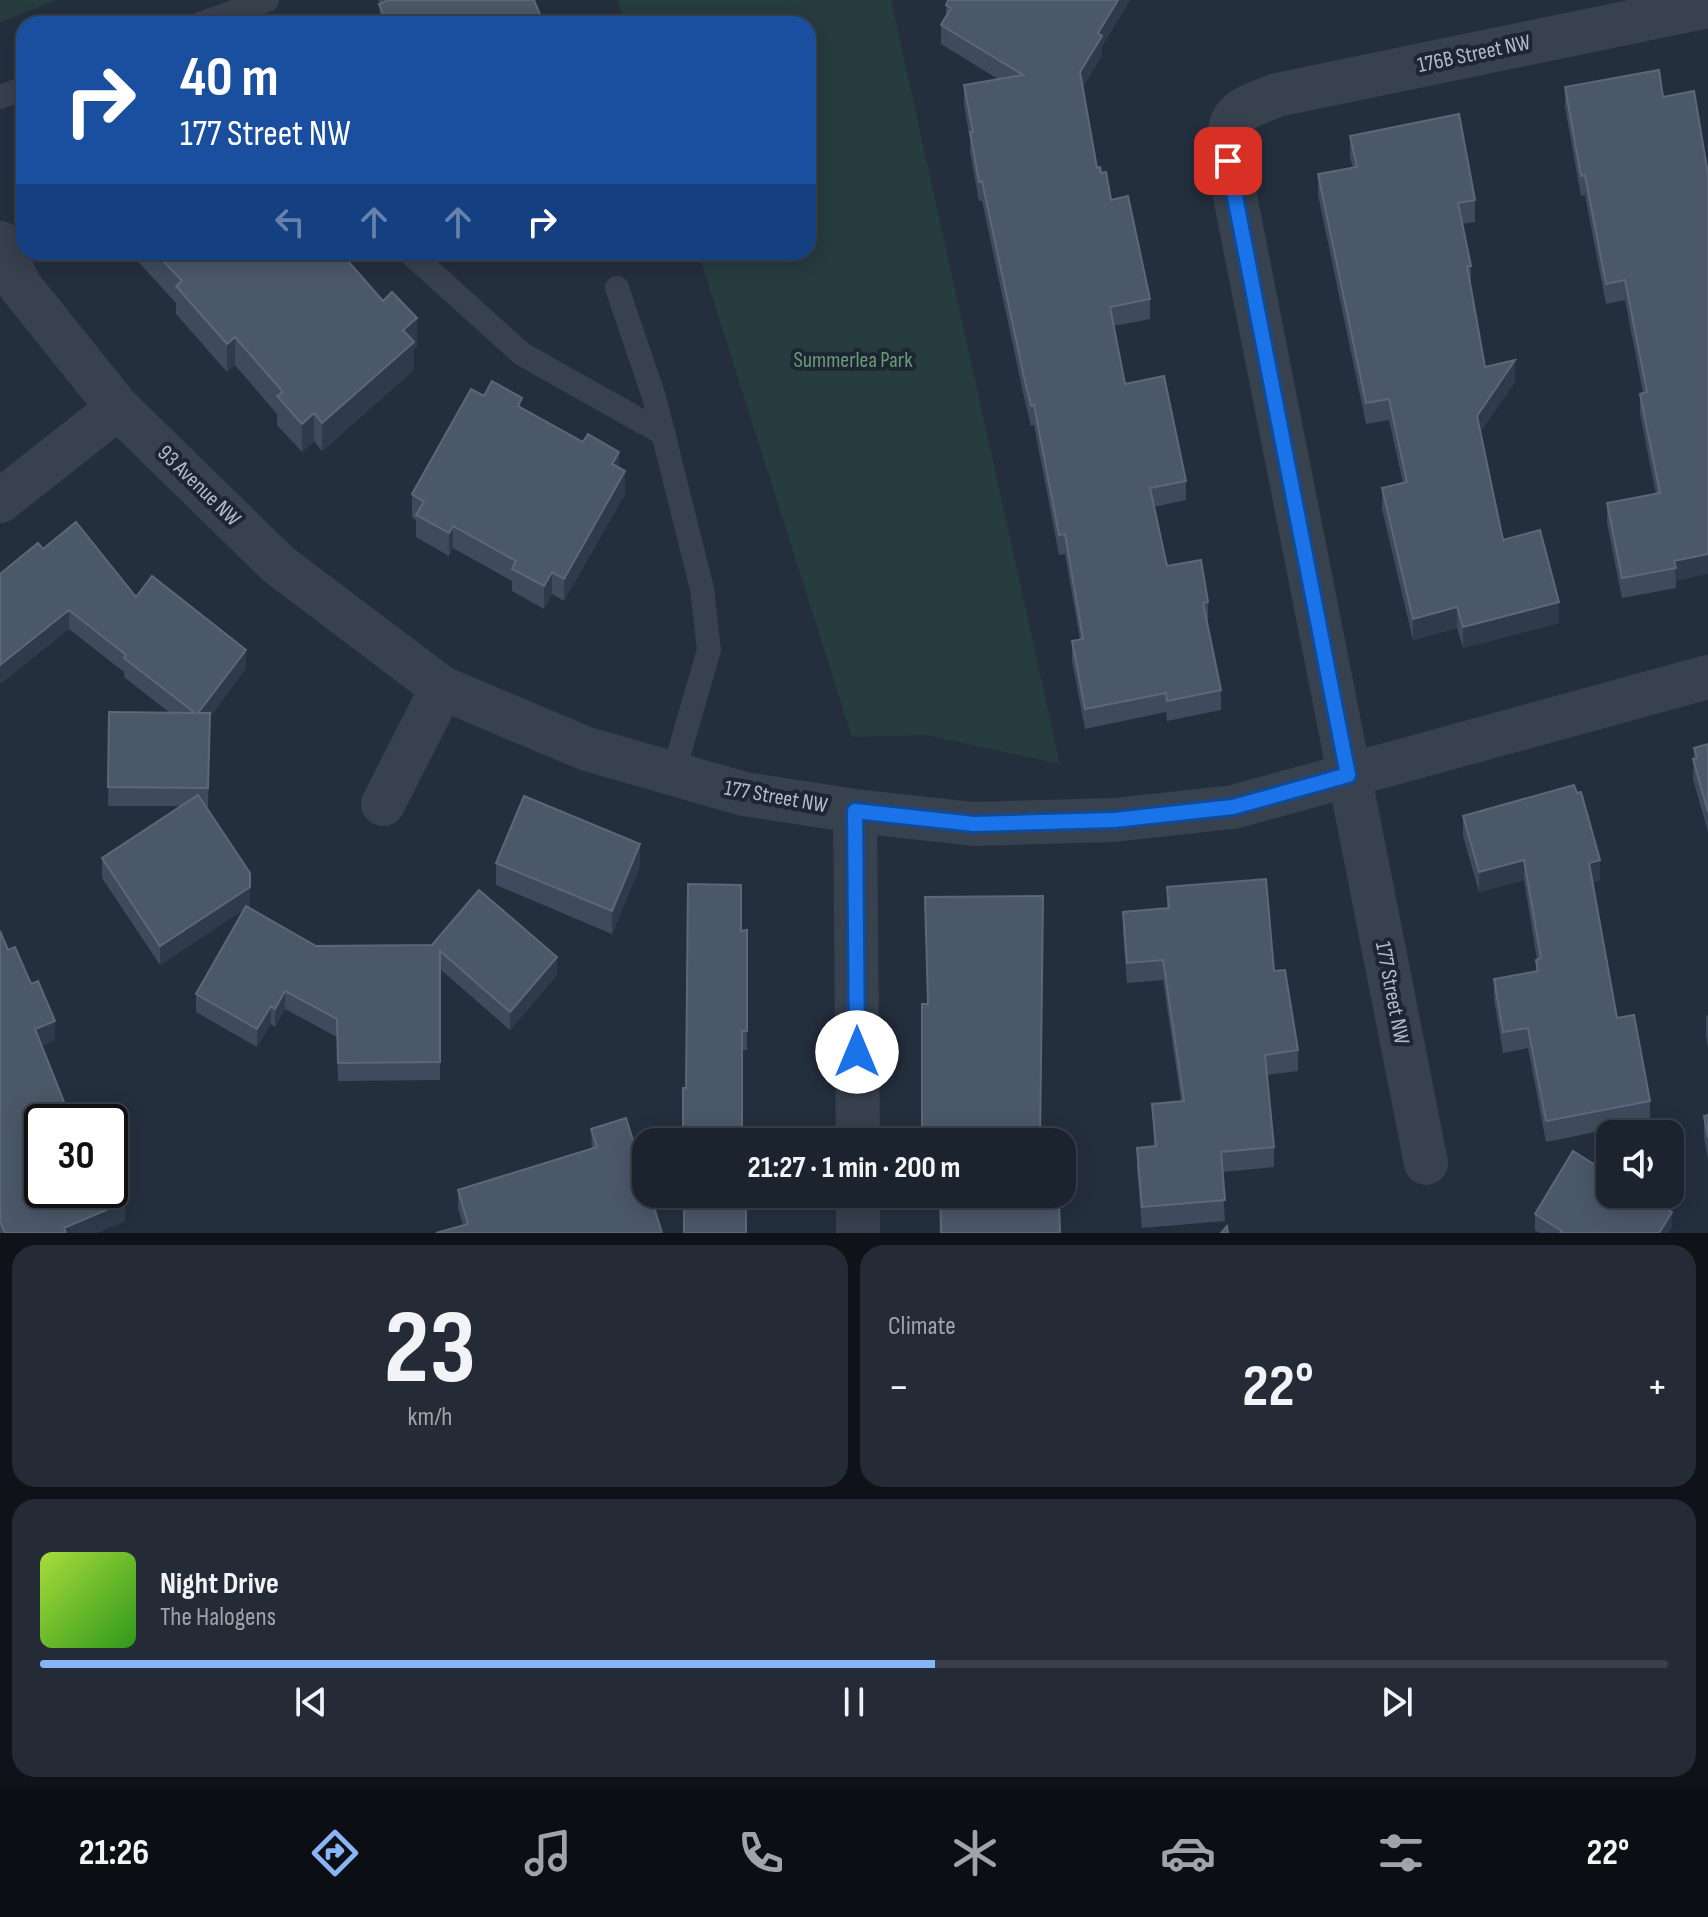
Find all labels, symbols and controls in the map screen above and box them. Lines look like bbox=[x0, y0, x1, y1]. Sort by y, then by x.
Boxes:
street label: 176B Street NW bbox=[1415, 29, 1533, 79]
text: 40 m bbox=[180, 45, 279, 112]
icon: right bbox=[48, 48, 152, 152]
text: 177 Street NW bbox=[180, 113, 351, 156]
pin bbox=[1194, 127, 1262, 195]
icon: arrive bbox=[1206, 139, 1250, 183]
icon: left bbox=[268, 200, 312, 244]
icon: ahead bbox=[352, 200, 396, 244]
icon: ahead bbox=[436, 200, 480, 244]
icon: right bbox=[520, 200, 564, 244]
park label: Summerlea Park bbox=[793, 347, 913, 374]
street label: 93 Avenue NW bbox=[152, 440, 246, 532]
street label: 177 Street NW bbox=[722, 775, 830, 819]
street label: 177 Street NW bbox=[1369, 939, 1415, 1047]
position arrow bbox=[815, 1010, 899, 1094]
speed limit sign: 30 bbox=[24, 1104, 128, 1208]
map controls bbox=[1596, 1120, 1684, 1208]
button: sound bbox=[1596, 1120, 1684, 1208]
text: 21:27 · 1 min · 200 m bbox=[748, 1150, 960, 1186]
text: 23 bbox=[384, 1287, 476, 1412]
text: Climate bbox=[888, 1311, 956, 1342]
text: 22° bbox=[1242, 1351, 1314, 1423]
text: − bbox=[888, 1361, 910, 1414]
text: + bbox=[1646, 1361, 1668, 1414]
text: km/h bbox=[408, 1402, 452, 1433]
text: Night Drive bbox=[160, 1566, 279, 1602]
text: The Halogens bbox=[160, 1602, 276, 1633]
icon: previous bbox=[289, 1680, 333, 1724]
icon: pause bbox=[832, 1680, 876, 1724]
icon: next bbox=[1375, 1680, 1419, 1724]
icon: directions bbox=[307, 1825, 363, 1881]
icon: music bbox=[520, 1825, 576, 1881]
icon: phone bbox=[733, 1825, 789, 1881]
icon: climate bbox=[947, 1825, 1003, 1881]
icon: car bbox=[1160, 1825, 1216, 1881]
icon: filters bbox=[1373, 1825, 1429, 1881]
text: 21:26 bbox=[79, 1832, 149, 1875]
text: 22° bbox=[1586, 1832, 1629, 1875]

